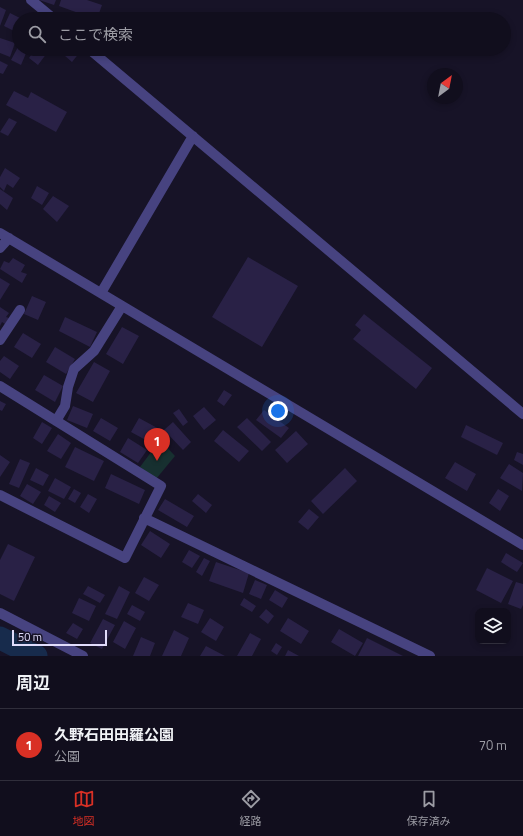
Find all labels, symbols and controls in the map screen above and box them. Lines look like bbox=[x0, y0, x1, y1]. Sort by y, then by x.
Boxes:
search box bbox=[12, 12, 511, 56]
icon: search bbox=[26, 23, 48, 45]
text: ここで検索 bbox=[58, 23, 133, 46]
north arrow bbox=[427, 68, 463, 104]
your location bbox=[268, 401, 288, 421]
pin: 1 bbox=[144, 428, 170, 461]
map controls bbox=[475, 608, 511, 644]
button: layers bbox=[475, 608, 511, 644]
scale bar bbox=[12, 628, 107, 647]
text: 50 m bbox=[18, 629, 42, 645]
text: 周辺 bbox=[16, 670, 50, 696]
text: 久野石田田羅公園 bbox=[54, 723, 174, 746]
text: 1 bbox=[25, 735, 33, 755]
text: 70 m bbox=[479, 735, 507, 755]
text: 公園 bbox=[54, 746, 80, 766]
tab: 地図 bbox=[73, 788, 95, 829]
tab: 経路 bbox=[240, 788, 262, 829]
tab: 保存済み bbox=[407, 788, 451, 829]

